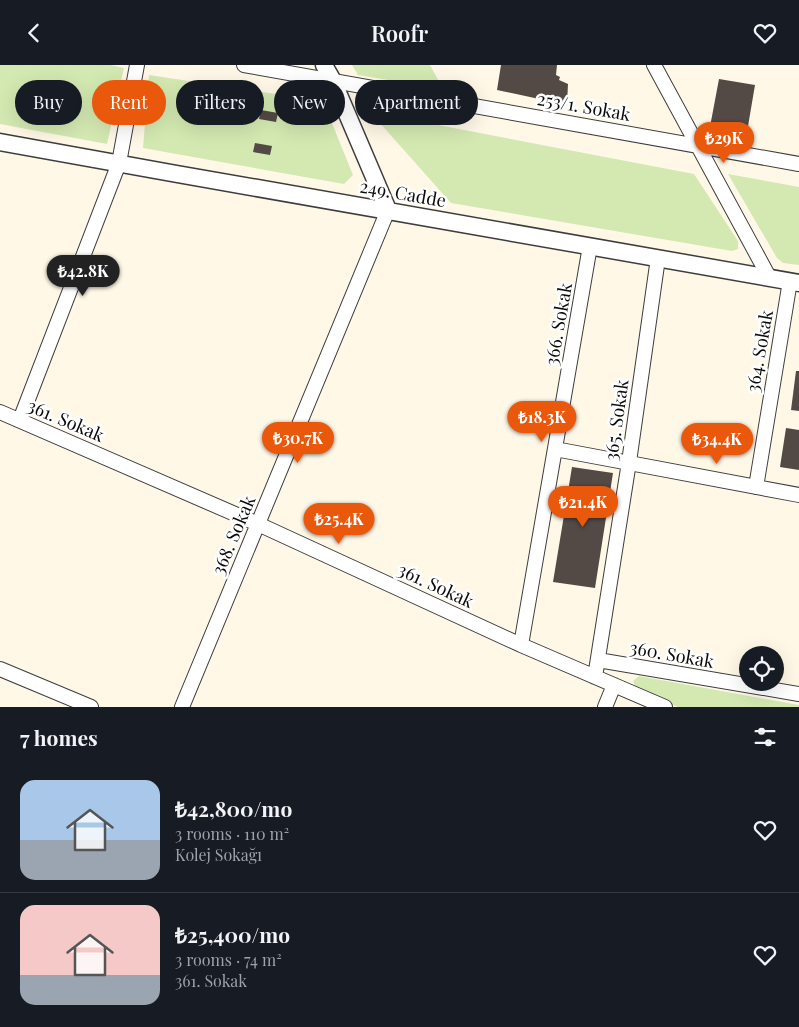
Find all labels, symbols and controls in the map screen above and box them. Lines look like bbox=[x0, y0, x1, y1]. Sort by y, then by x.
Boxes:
text: Roofr bbox=[371, 18, 428, 48]
icon: back bbox=[20, 19, 48, 47]
icon: heart bbox=[751, 19, 779, 47]
chip: Buy bbox=[15, 80, 82, 125]
chip: Rent bbox=[92, 80, 166, 125]
chip: Filters bbox=[176, 80, 264, 125]
chip: New bbox=[274, 80, 345, 125]
chip: Apartment bbox=[355, 80, 478, 125]
street label: 253/1. Sokak bbox=[535, 86, 633, 126]
pin: ₺29K bbox=[694, 121, 754, 164]
text: ₺29K bbox=[705, 127, 743, 148]
street label: 249. Cadde bbox=[358, 174, 448, 212]
pin: ₺42.8K bbox=[42, 255, 124, 297]
text: ₺42.8K bbox=[58, 260, 108, 281]
street label: 366. Sokak bbox=[539, 281, 577, 367]
street label: 364. Sokak bbox=[740, 308, 778, 394]
street label: 365. Sokak bbox=[598, 378, 634, 462]
street label: 361. Sokak bbox=[24, 393, 108, 447]
pin: ₺18.3K bbox=[501, 401, 583, 443]
text: ₺18.3K bbox=[518, 406, 566, 427]
pin: ₺30.7K bbox=[257, 421, 339, 464]
pin: ₺34.4K bbox=[676, 423, 758, 465]
text: ₺30.7K bbox=[273, 427, 323, 448]
text: ₺34.4K bbox=[692, 428, 742, 449]
pin: ₺21.4K bbox=[542, 485, 624, 528]
text: ₺21.4K bbox=[559, 491, 607, 512]
street label: 368. Sokak bbox=[206, 492, 260, 578]
pin: ₺25.4K bbox=[298, 503, 380, 545]
text: ₺25.4K bbox=[314, 508, 364, 529]
street label: 361. Sokak bbox=[394, 557, 478, 613]
street label: 360. Sokak bbox=[628, 635, 716, 673]
map controls bbox=[739, 646, 784, 691]
button: locate bbox=[739, 646, 784, 691]
text: 7 homes bbox=[20, 723, 98, 751]
icon: filters bbox=[751, 723, 779, 751]
text: ₺42,800/mo bbox=[175, 794, 292, 822]
icon: home bbox=[60, 800, 120, 860]
icon: heart bbox=[751, 816, 779, 844]
text: 3 rooms · 110 m² bbox=[175, 823, 289, 844]
text: Kolej Sokağı bbox=[175, 844, 262, 865]
text: ₺25,400/mo bbox=[175, 920, 290, 948]
icon: home bbox=[60, 925, 120, 985]
icon: heart bbox=[751, 941, 779, 969]
text: 3 rooms · 74 m² bbox=[175, 949, 282, 970]
text: 361. Sokak bbox=[175, 970, 247, 991]

